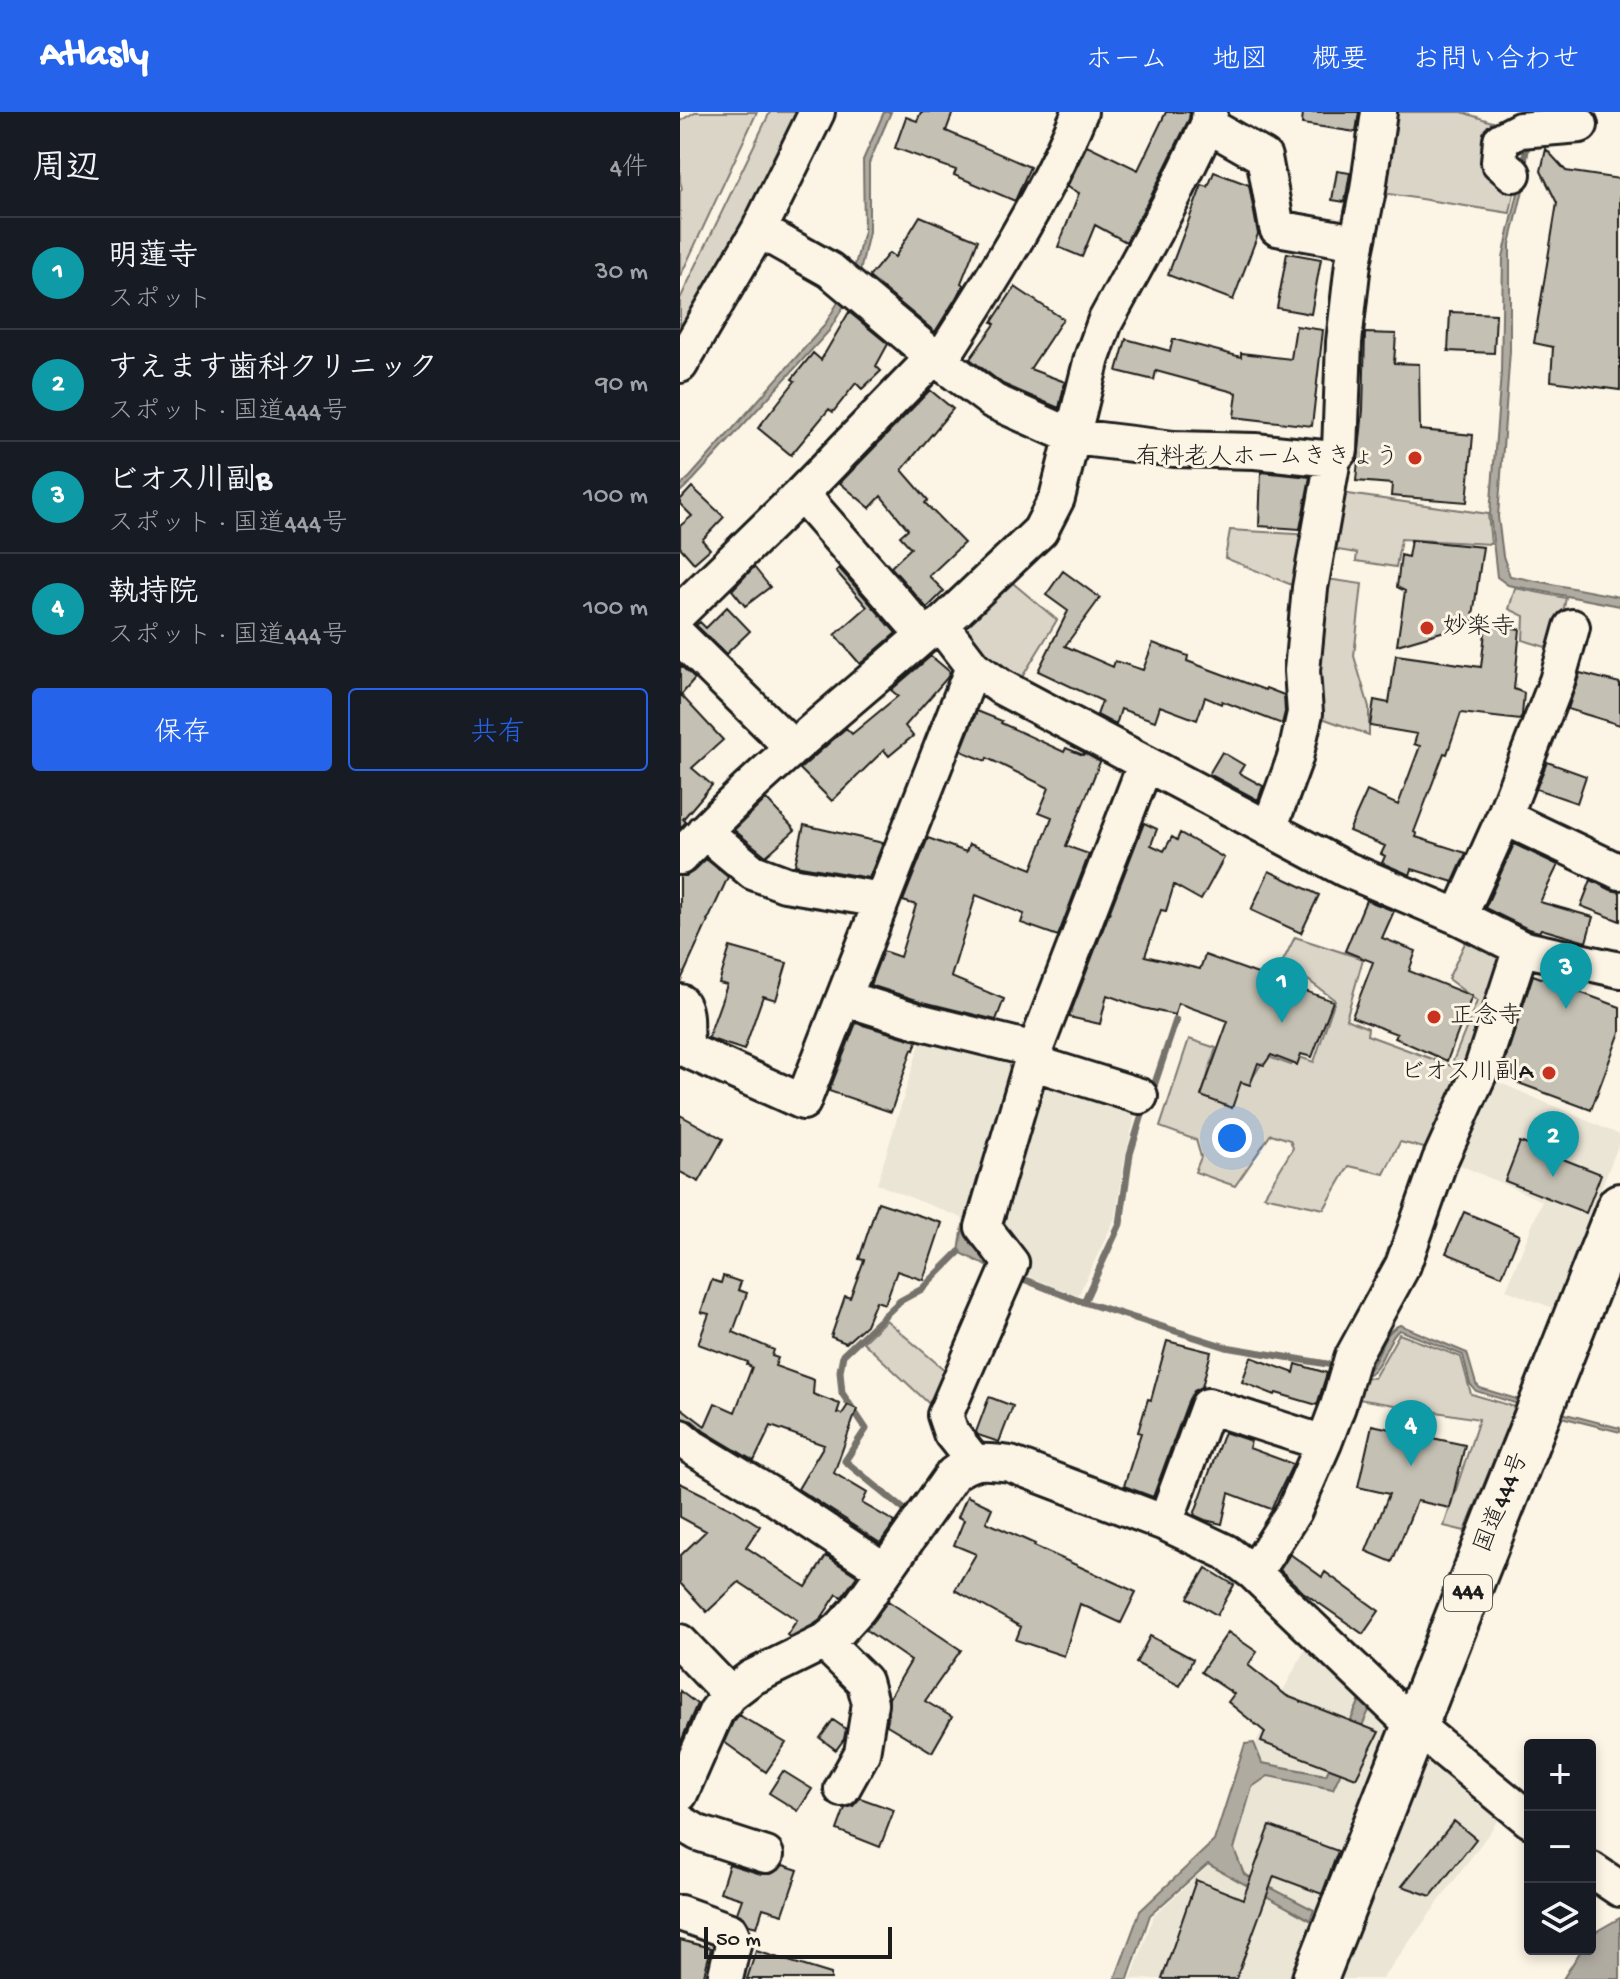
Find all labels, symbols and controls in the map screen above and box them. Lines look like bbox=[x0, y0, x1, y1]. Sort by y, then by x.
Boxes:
text: Atlasly bbox=[40, 34, 148, 78]
text: ホーム bbox=[1085, 45, 1168, 78]
text: 地図 bbox=[1212, 45, 1268, 78]
text: 概要 bbox=[1312, 45, 1368, 78]
text: お問い合わせ bbox=[1412, 45, 1580, 78]
text: 周辺 bbox=[32, 151, 100, 191]
text: 4件 bbox=[610, 154, 648, 185]
text: 明蓮寺 bbox=[108, 241, 198, 276]
text: 1 bbox=[53, 258, 63, 289]
text: 30 m bbox=[595, 258, 648, 289]
text: スポット bbox=[108, 286, 212, 317]
text: すえます歯科クリニック bbox=[108, 353, 438, 388]
text: 2 bbox=[52, 370, 64, 401]
text: 90 m bbox=[596, 370, 648, 401]
text: スポット · 国道444号 bbox=[108, 398, 347, 429]
place label: 有料老人ホームききょう bbox=[1136, 443, 1399, 473]
marker: 有料老人ホームききょう bbox=[1406, 449, 1424, 467]
text: ビオス川副B bbox=[108, 465, 272, 500]
text: 3 bbox=[51, 482, 65, 513]
text: 100 m bbox=[583, 482, 648, 513]
text: スポット · 国道444号 bbox=[108, 510, 347, 541]
text: 執持院 bbox=[108, 577, 198, 612]
text: 4 bbox=[52, 594, 64, 625]
text: 100 m bbox=[583, 594, 648, 625]
place label: 妙楽寺 bbox=[1443, 613, 1515, 643]
marker: 妙楽寺 bbox=[1418, 619, 1436, 637]
text: スポット · 国道444号 bbox=[108, 622, 347, 653]
button: 保存 bbox=[32, 688, 332, 771]
button: 共有 bbox=[348, 688, 648, 771]
pin: 3 bbox=[1540, 943, 1592, 1009]
pin: 1 bbox=[1256, 957, 1308, 1023]
place label: 正念寺 bbox=[1450, 1002, 1522, 1032]
marker: 正念寺 bbox=[1425, 1008, 1443, 1026]
place label: ビオス川副A bbox=[1400, 1058, 1535, 1088]
marker: ビオス川副A bbox=[1540, 1064, 1558, 1082]
pin: 2 bbox=[1527, 1111, 1579, 1177]
your location bbox=[1212, 1118, 1252, 1158]
pin: 4 bbox=[1385, 1400, 1437, 1466]
street label: 国道444号 bbox=[1469, 1448, 1536, 1558]
road number: 444 bbox=[1444, 1575, 1492, 1611]
map controls bbox=[1524, 1739, 1596, 1955]
button: + bbox=[1524, 1739, 1596, 1811]
button: − bbox=[1524, 1811, 1596, 1883]
button: layers bbox=[1524, 1883, 1596, 1955]
scale bar bbox=[704, 1923, 892, 1959]
text: 50 m bbox=[716, 1928, 761, 1954]

